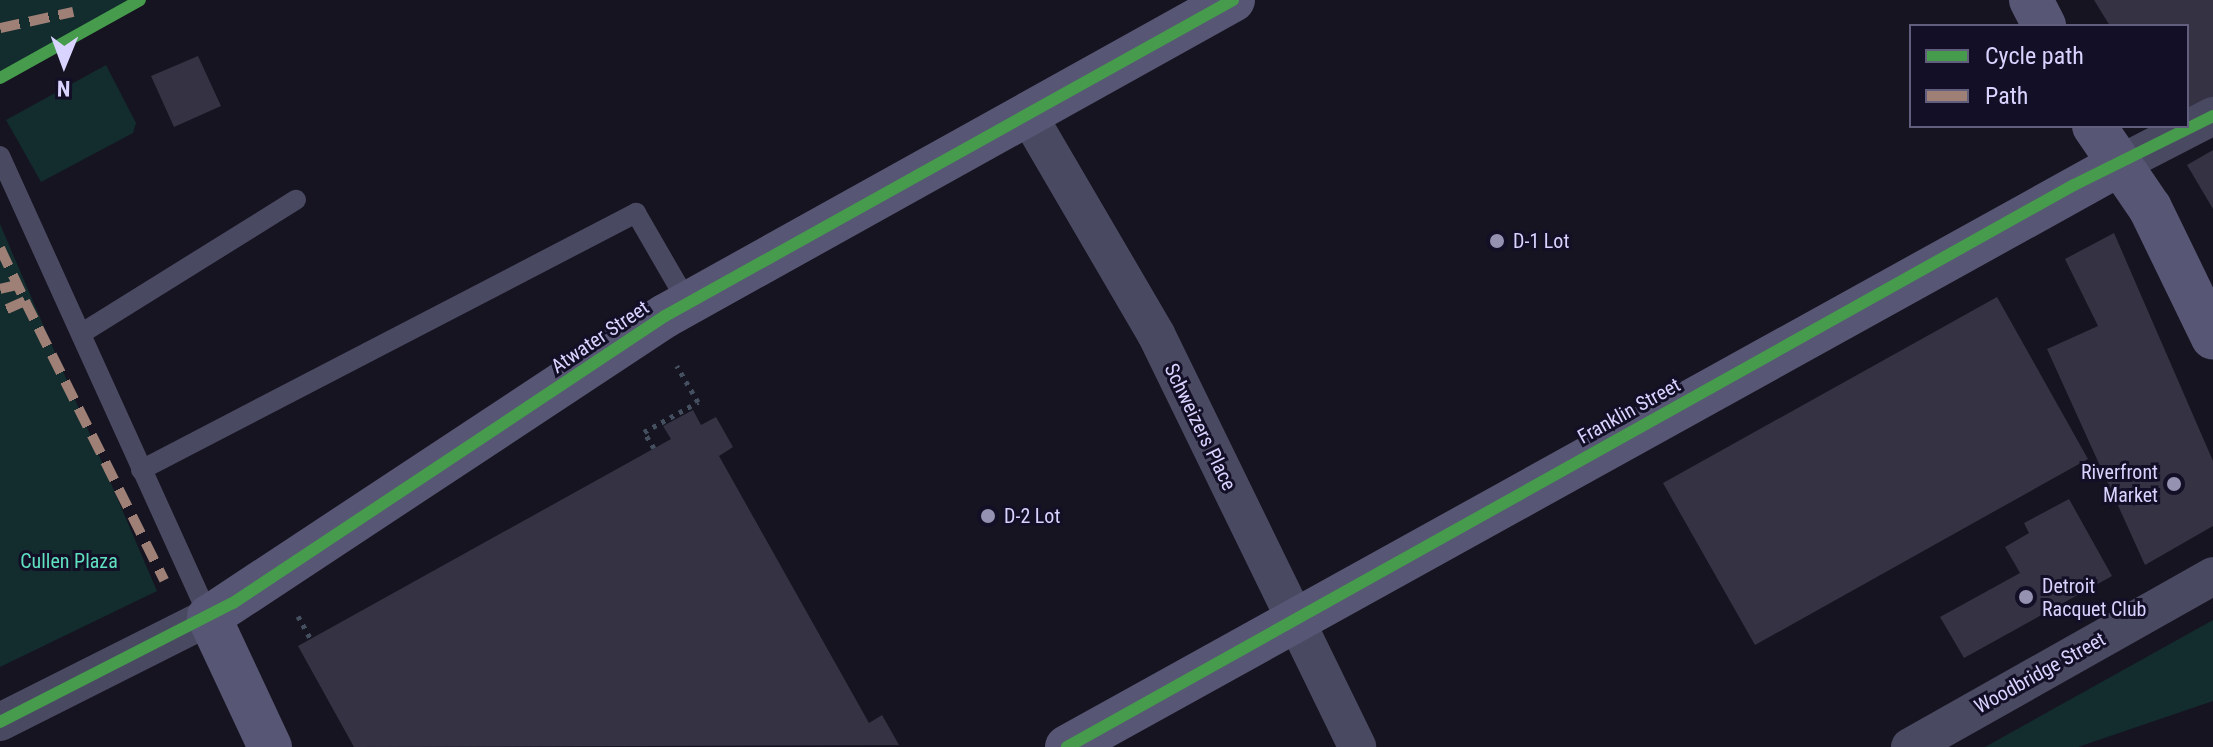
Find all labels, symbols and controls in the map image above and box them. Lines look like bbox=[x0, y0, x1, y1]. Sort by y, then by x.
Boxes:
north arrow bbox=[24, 24, 104, 104]
legend bbox=[1909, 24, 2189, 128]
text: Cycle path bbox=[1985, 42, 2084, 70]
text: N bbox=[57, 76, 71, 101]
text: Path bbox=[1985, 82, 2028, 110]
place label: D-1 Lot bbox=[1513, 229, 1569, 253]
marker: D-1 Lot bbox=[1488, 232, 1506, 250]
street label: Atwater Street bbox=[547, 296, 653, 378]
street label: Schweizers Place bbox=[1159, 360, 1241, 494]
street label: Franklin Street bbox=[1573, 373, 1685, 449]
place label: Riverfront Market bbox=[2081, 460, 2158, 507]
marker: Riverfront Market bbox=[2165, 475, 2183, 493]
place label: D-2 Lot bbox=[1004, 504, 1060, 528]
marker: D-2 Lot bbox=[979, 507, 997, 525]
park label: Cullen Plaza bbox=[20, 549, 118, 573]
place label: Detroit Racquet Club bbox=[2042, 574, 2146, 621]
marker: Detroit Racquet Club bbox=[2017, 588, 2035, 606]
street label: Woodbridge Street bbox=[1970, 627, 2110, 719]

